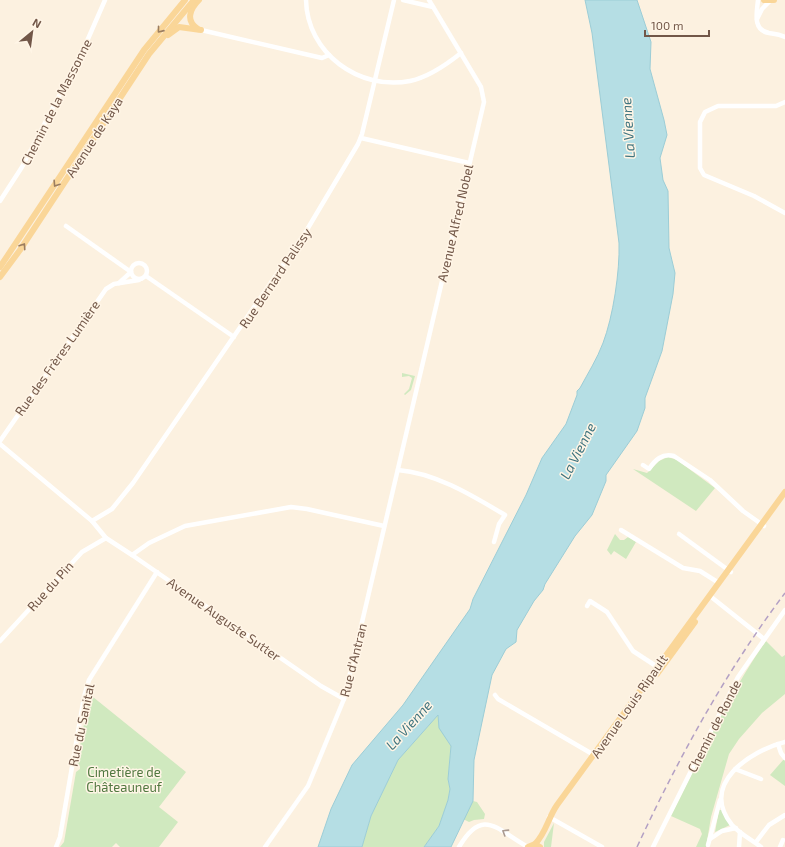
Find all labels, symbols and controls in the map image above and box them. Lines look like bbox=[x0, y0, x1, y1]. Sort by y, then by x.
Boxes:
north arrow bbox=[12, 12, 52, 52]
scale bar bbox=[645, 12, 709, 38]
text: N bbox=[30, 15, 44, 30]
text: 100 m bbox=[651, 18, 683, 32]
one-way arrow bbox=[157, 25, 164, 32]
street label: Chemin de la Massonne bbox=[17, 36, 95, 168]
street label: Avenue de Kaya bbox=[62, 94, 126, 180]
water label: La Vienne bbox=[617, 97, 638, 159]
street label: Avenue Alfred Nobel bbox=[434, 163, 476, 283]
one-way arrow bbox=[53, 180, 61, 187]
street label: Rue Bernard Palissy bbox=[235, 225, 315, 331]
one-way arrow bbox=[18, 243, 26, 250]
street label: Rue des Frères Lumière bbox=[11, 297, 103, 419]
water label: La Vienne bbox=[556, 419, 599, 482]
street label: Rue du Pin bbox=[23, 558, 77, 614]
street label: Avenue Auguste Sutter bbox=[164, 574, 284, 664]
street label: Rue d'Antran bbox=[336, 621, 370, 699]
street label: Avenue Louis Ripault bbox=[587, 651, 671, 761]
street label: Chemin de Ronde bbox=[684, 677, 744, 775]
street label: Rue du Sanital bbox=[64, 682, 98, 768]
water label: La Vienne bbox=[382, 696, 436, 753]
park label: Cimetière de Châteauneuf bbox=[86, 764, 163, 795]
one-way arrow bbox=[502, 830, 509, 837]

